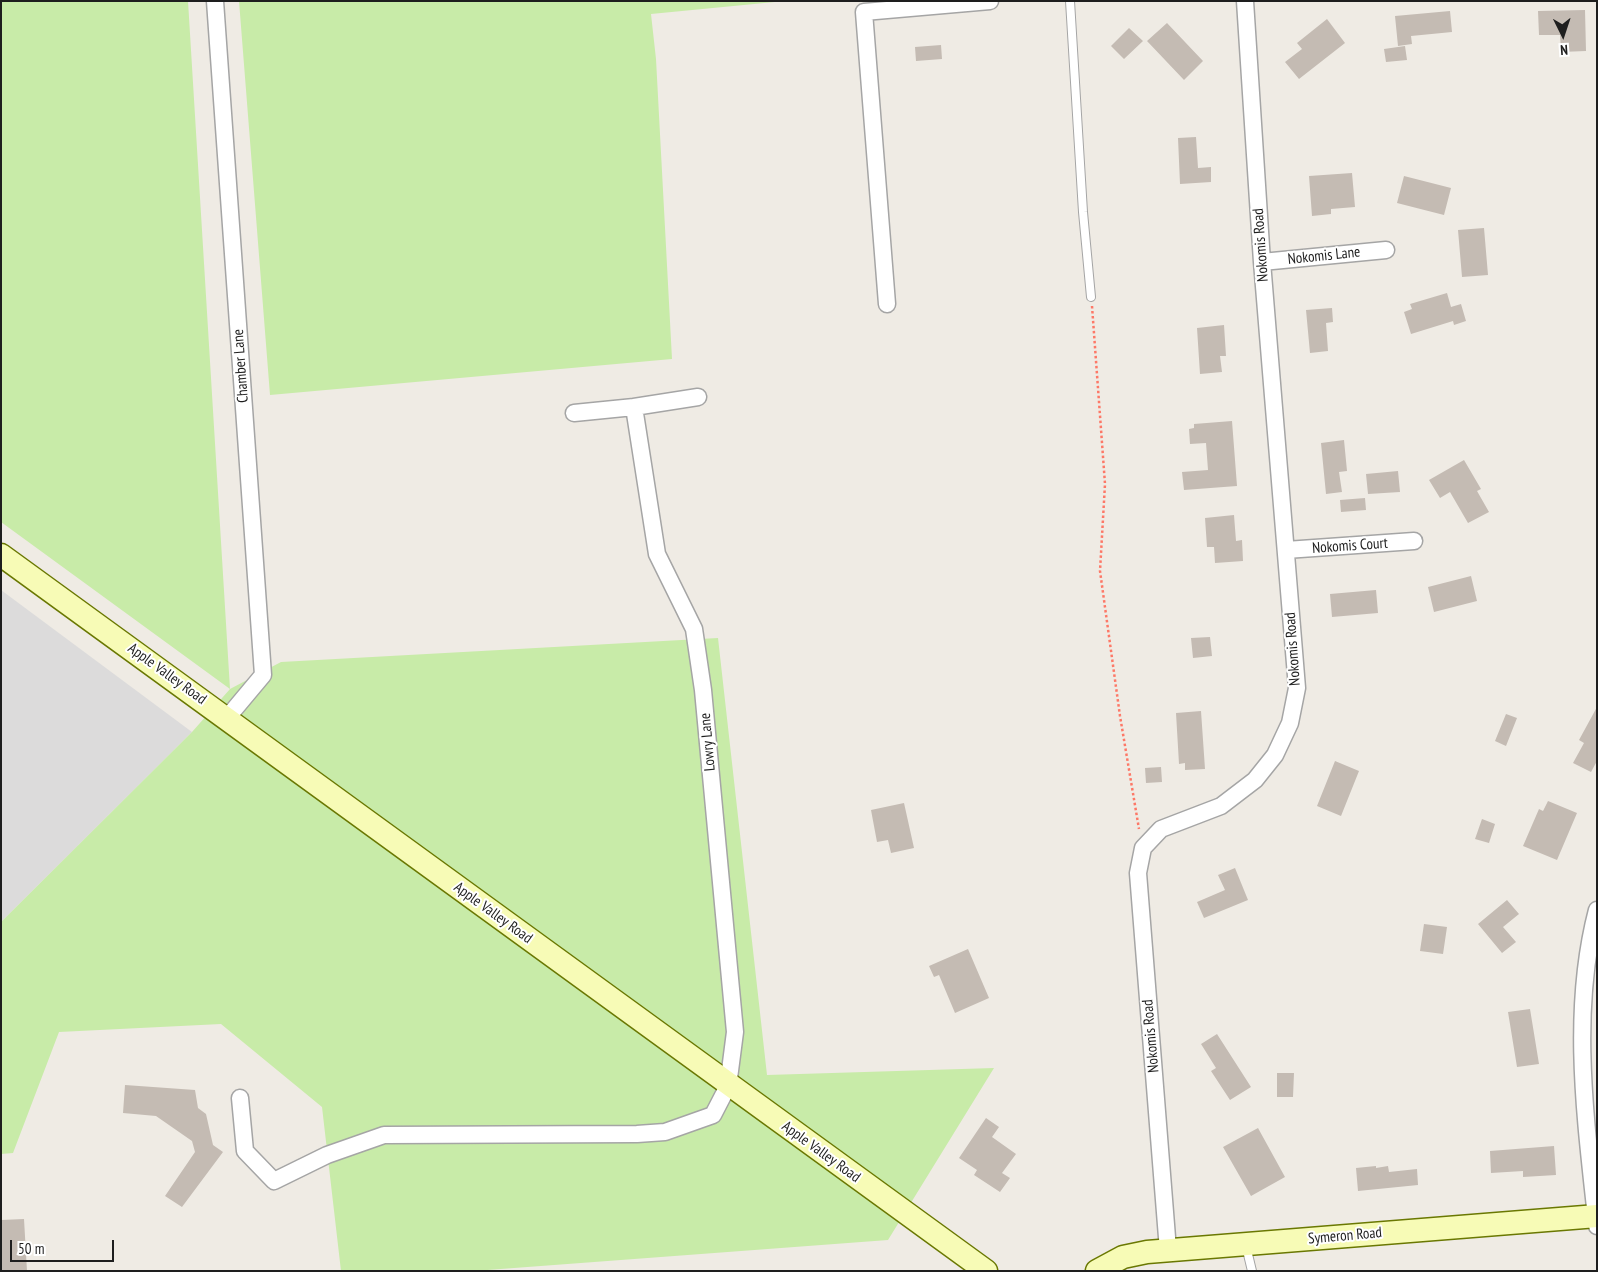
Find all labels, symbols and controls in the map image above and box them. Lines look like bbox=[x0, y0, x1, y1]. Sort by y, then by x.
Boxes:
north arrow bbox=[1538, 10, 1588, 60]
text: N bbox=[1560, 41, 1568, 59]
street label: Nokomis Road bbox=[1249, 208, 1273, 282]
street label: Nokomis Lane bbox=[1287, 243, 1361, 269]
street label: Chamber Lane bbox=[229, 328, 253, 404]
street label: Nokomis Court bbox=[1311, 534, 1389, 558]
street label: Nokomis Road bbox=[1281, 612, 1305, 686]
street label: Apple Valley Road bbox=[124, 639, 210, 709]
street label: Lowry Lane bbox=[696, 712, 720, 772]
street label: Apple Valley Road bbox=[450, 878, 536, 948]
street label: Nokomis Road bbox=[1139, 999, 1163, 1073]
street label: Apple Valley Road bbox=[778, 1117, 864, 1187]
street label: Symeron Road bbox=[1307, 1224, 1383, 1248]
scale bar bbox=[12, 1230, 116, 1262]
text: 50 m bbox=[18, 1239, 44, 1258]

